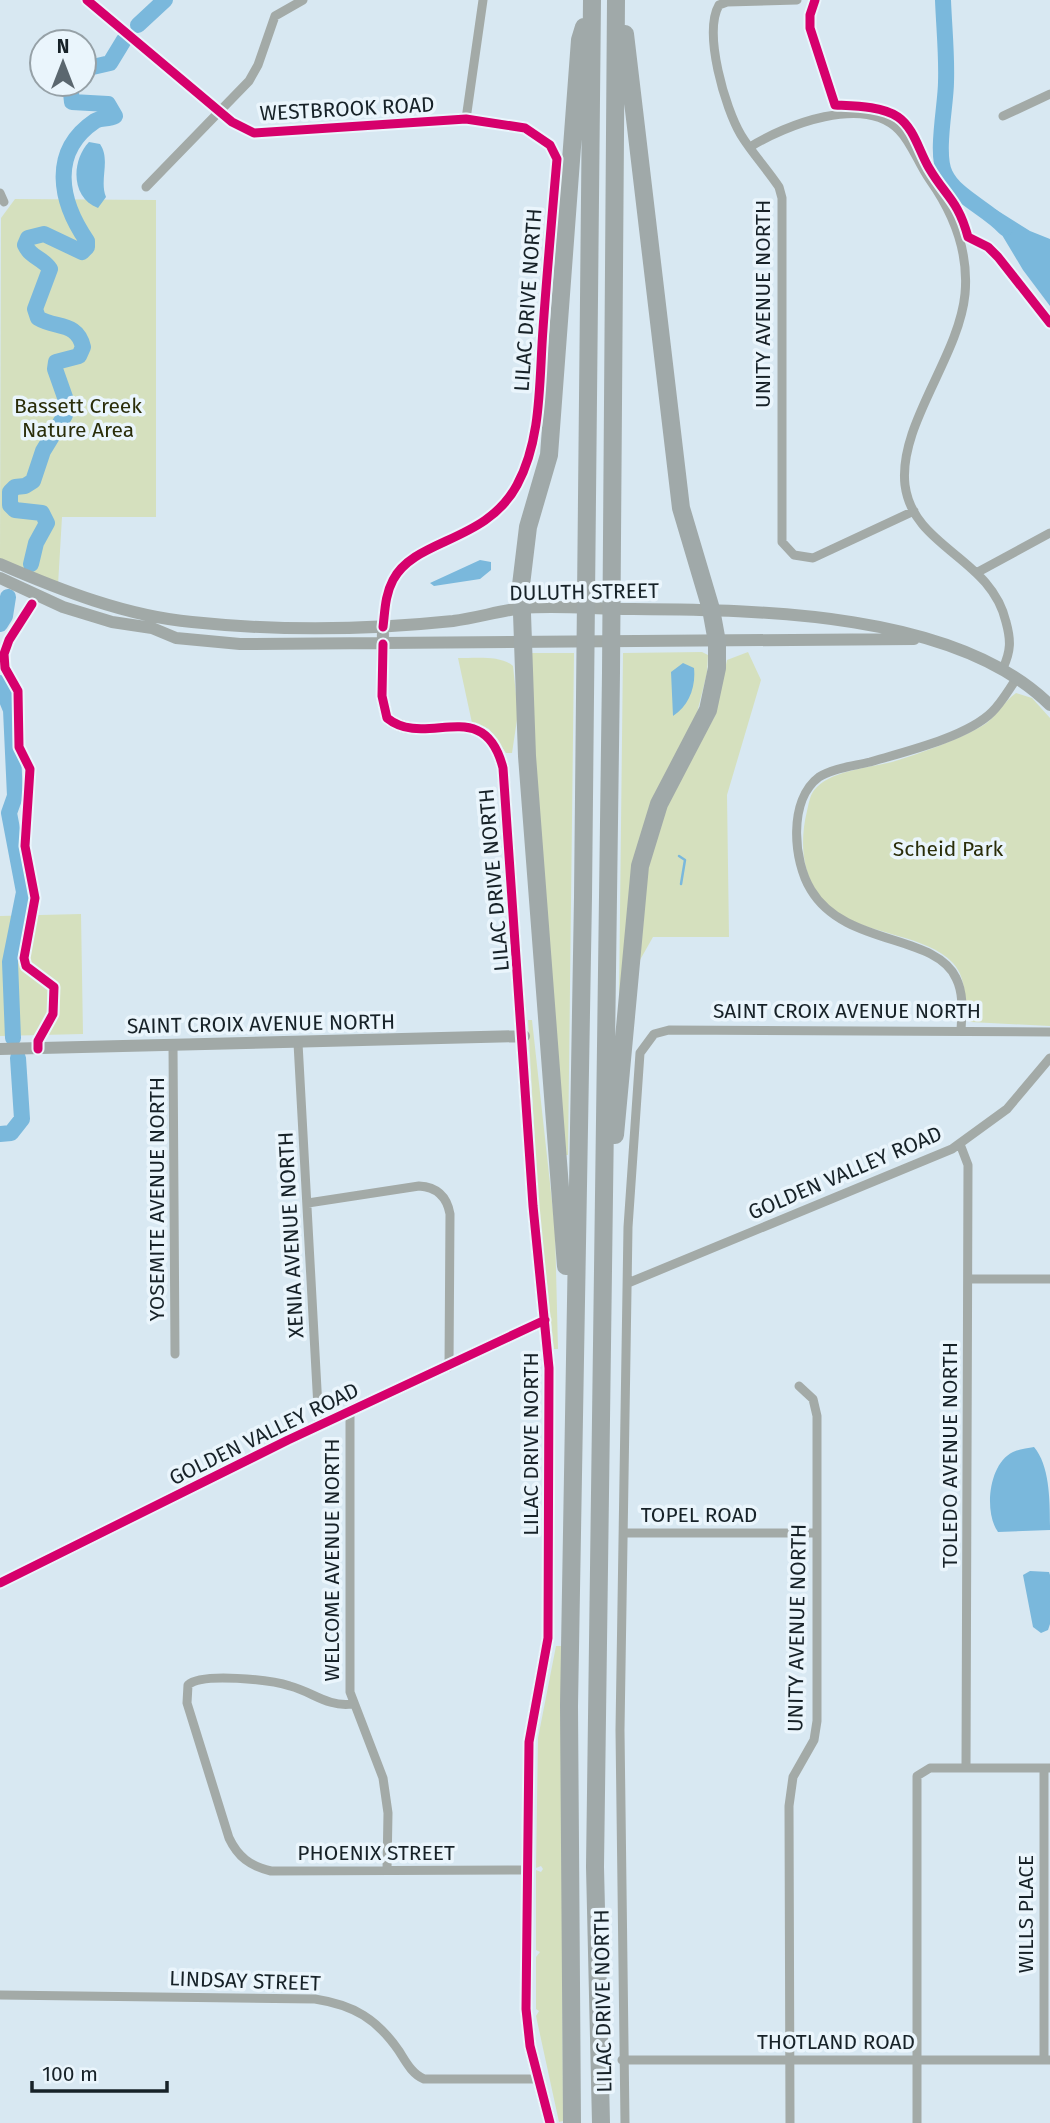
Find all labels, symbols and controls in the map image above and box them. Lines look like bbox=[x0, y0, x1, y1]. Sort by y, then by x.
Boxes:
north arrow bbox=[28, 28, 98, 98]
text: N bbox=[57, 35, 69, 58]
street label: WESTBROOK ROAD bbox=[259, 91, 435, 127]
street label: UNITY AVENUE NORTH bbox=[750, 200, 776, 408]
street label: LILAC DRIVE NORTH bbox=[509, 208, 547, 392]
park label: Bassett Creek Nature Area bbox=[14, 393, 142, 443]
street label: DULUTH STREET bbox=[509, 578, 659, 606]
street label: LILAC DRIVE NORTH bbox=[473, 787, 515, 973]
park label: Scheid Park bbox=[893, 836, 1004, 862]
street label: SAINT CROIX AVENUE NORTH bbox=[713, 998, 981, 1024]
street label: SAINT CROIX AVENUE NORTH bbox=[127, 1009, 395, 1039]
street label: YOSEMITE AVENUE NORTH bbox=[144, 1077, 170, 1321]
street label: GOLDEN VALLEY ROAD bbox=[744, 1120, 946, 1226]
street label: XENIA AVENUE NORTH bbox=[273, 1131, 309, 1339]
street label: TOLEDO AVENUE NORTH bbox=[937, 1342, 963, 1568]
street label: LILAC DRIVE NORTH bbox=[518, 1352, 544, 1536]
street label: GOLDEN VALLEY ROAD bbox=[165, 1377, 363, 1491]
street label: WELCOME AVENUE NORTH bbox=[319, 1439, 345, 1681]
street label: TOPEL ROAD bbox=[641, 1502, 757, 1528]
street label: UNITY AVENUE NORTH bbox=[782, 1524, 812, 1732]
street label: PHOENIX STREET bbox=[297, 1840, 455, 1866]
street label: WILLS PLACE bbox=[1013, 1855, 1039, 1973]
street label: LILAC DRIVE NORTH bbox=[588, 1909, 618, 2093]
street label: LINDSAY STREET bbox=[169, 1965, 321, 1997]
street label: THOTLAND ROAD bbox=[757, 2029, 915, 2055]
scale bar bbox=[32, 2050, 166, 2094]
text: 100 m bbox=[42, 2061, 98, 2087]

